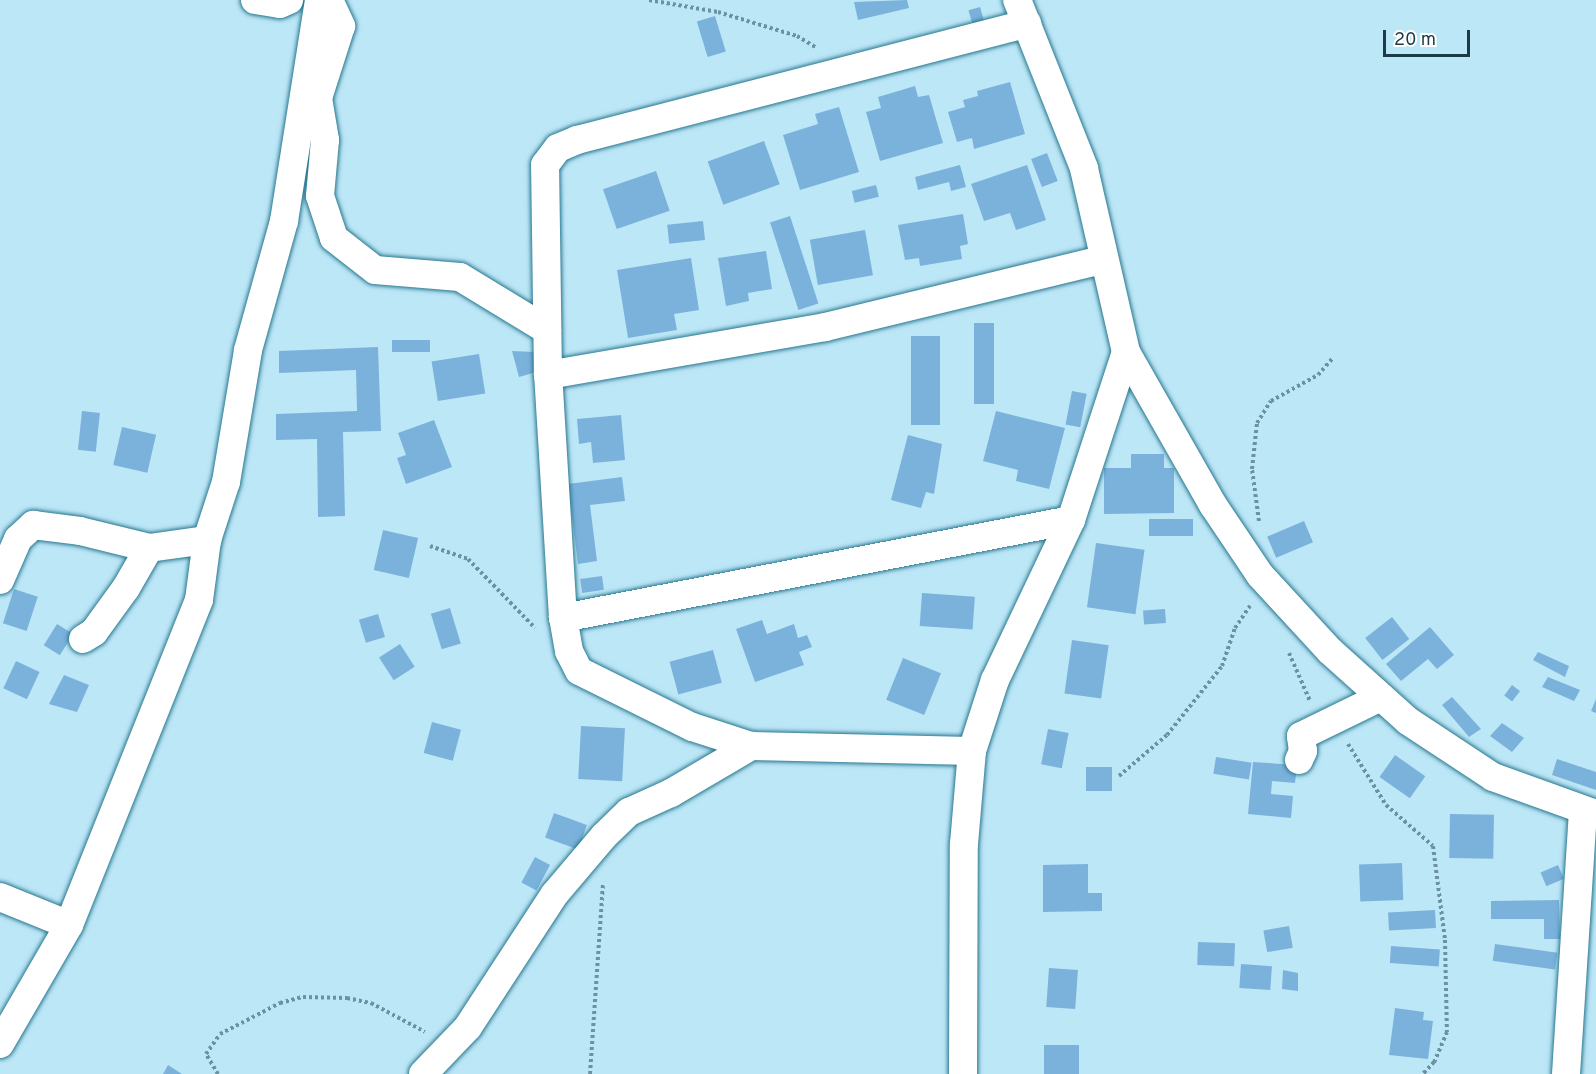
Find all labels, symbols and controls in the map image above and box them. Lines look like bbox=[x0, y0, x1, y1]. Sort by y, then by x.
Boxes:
scale bar bbox=[1386, 18, 1473, 56]
text: 20 m bbox=[1394, 29, 1436, 52]

